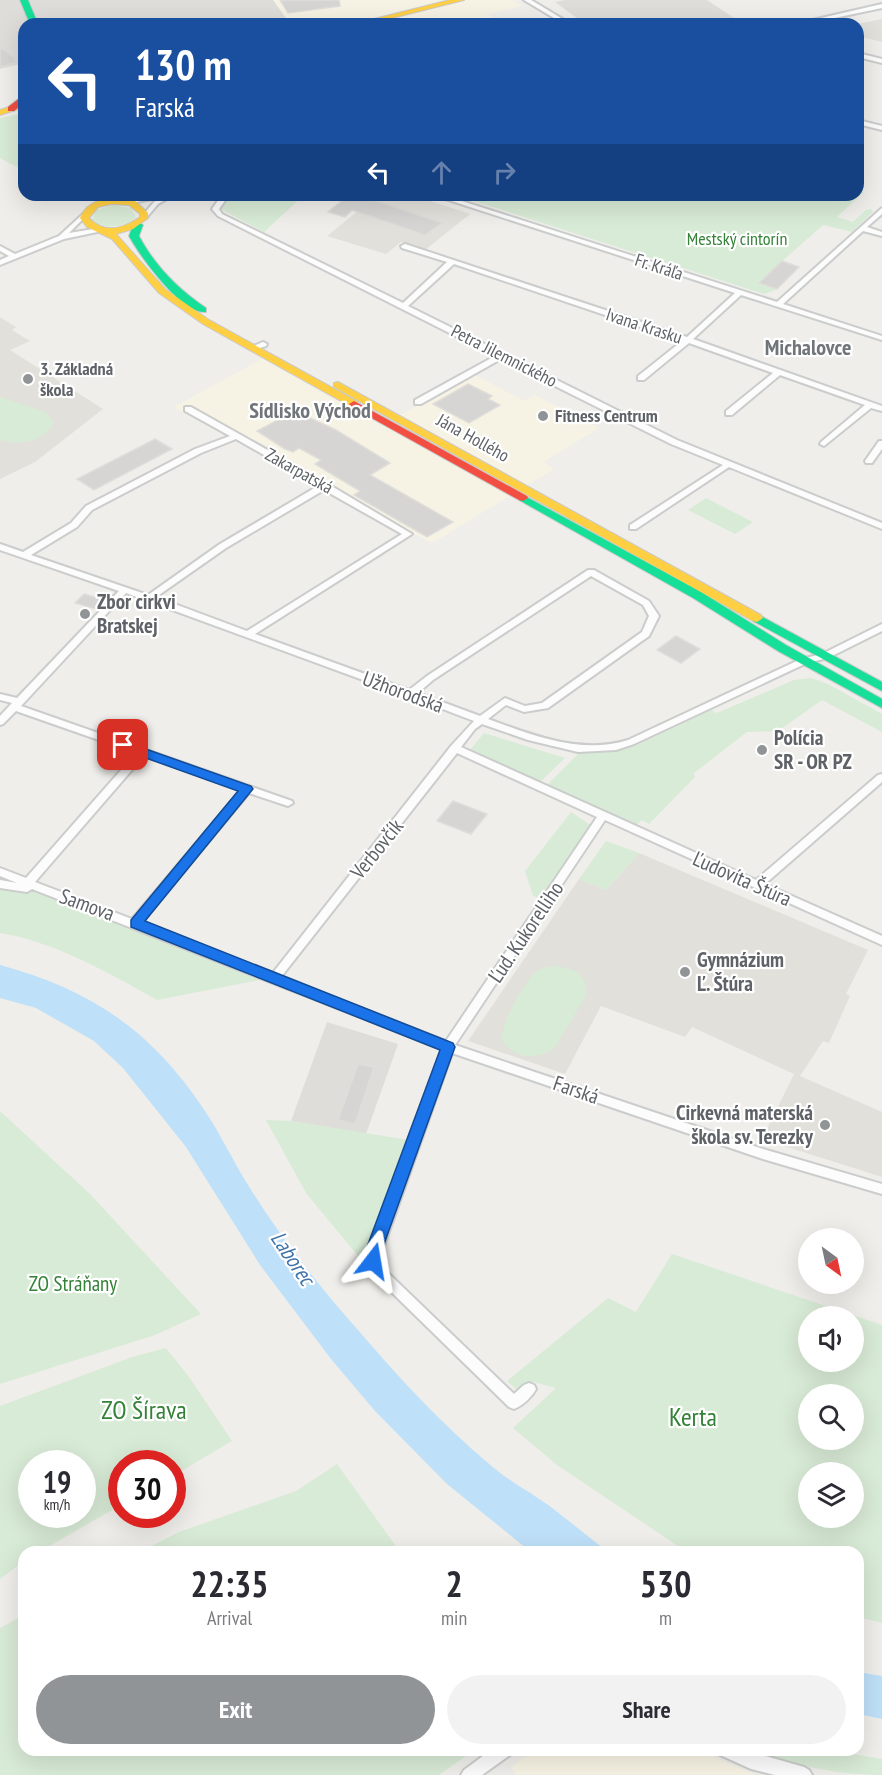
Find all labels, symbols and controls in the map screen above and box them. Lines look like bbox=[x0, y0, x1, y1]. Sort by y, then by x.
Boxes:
text: 130 m bbox=[135, 37, 232, 92]
icon: left bbox=[36, 42, 114, 120]
text: Farská bbox=[135, 90, 195, 124]
icon: left bbox=[362, 156, 395, 189]
icon: ahead bbox=[425, 156, 458, 189]
icon: right bbox=[488, 156, 521, 189]
park label: Mestský cintorín bbox=[687, 227, 787, 250]
street label: Fr. Kráľa bbox=[632, 248, 686, 285]
street label: Ivana Krasku bbox=[603, 302, 685, 349]
street label: Petra Jilemnického bbox=[447, 319, 561, 392]
district label: Michalovce bbox=[765, 333, 851, 361]
place label: 3. Základná škola bbox=[40, 357, 113, 401]
marker: 3. Základná škola bbox=[21, 372, 35, 386]
district label: Sídlisko Východ bbox=[249, 396, 371, 424]
place label: Fitness Centrum bbox=[555, 404, 658, 427]
street label: Jána Hollého bbox=[432, 408, 514, 467]
marker: Fitness Centrum bbox=[536, 409, 550, 423]
street label: Zakarpatská bbox=[261, 443, 337, 499]
place label: Zbor cirkvi Bratskej bbox=[97, 588, 176, 639]
marker: Zbor cirkvi Bratskej bbox=[78, 607, 92, 621]
street label: Užhorodská bbox=[359, 664, 447, 719]
pin bbox=[97, 719, 148, 770]
place label: Polícia SR - OR PZ bbox=[774, 724, 852, 775]
icon: arrive bbox=[106, 728, 139, 761]
marker: Polícia SR - OR PZ bbox=[755, 743, 769, 757]
street label: Verbovčík bbox=[344, 813, 409, 885]
street label: Ľudovíta Štúra bbox=[689, 845, 796, 912]
street label: Ľud. Kukorelliho bbox=[482, 876, 569, 988]
street label: Samova bbox=[56, 882, 118, 927]
place label: Gymnázium Ľ. Štúra bbox=[697, 946, 784, 997]
marker: Gymnázium Ľ. Štúra bbox=[678, 965, 692, 979]
street label: Farská bbox=[550, 1069, 603, 1110]
place label: Cirkevná materská škola sv. Terezky bbox=[676, 1099, 814, 1150]
marker: Cirkevná materská škola sv. Terezky bbox=[818, 1118, 832, 1132]
water label: Laborec bbox=[265, 1226, 322, 1292]
north arrow bbox=[798, 1228, 864, 1294]
map controls bbox=[798, 1228, 864, 1528]
position arrow bbox=[341, 1229, 405, 1293]
park label: ZO Stráňany bbox=[29, 1270, 117, 1297]
button: sound bbox=[798, 1306, 864, 1372]
button: search bbox=[798, 1384, 864, 1450]
park label: ZO Šírava bbox=[101, 1393, 187, 1426]
park label: Kerta bbox=[669, 1400, 717, 1433]
speed limit sign: 30 bbox=[108, 1450, 186, 1528]
text: 19 bbox=[43, 1462, 71, 1501]
button: layers bbox=[798, 1462, 864, 1528]
text: km/h bbox=[44, 1495, 70, 1514]
text: 22:35 bbox=[191, 1560, 268, 1607]
text: 2 bbox=[445, 1560, 463, 1607]
text: 530 bbox=[640, 1560, 691, 1607]
text: Arrival bbox=[207, 1605, 252, 1631]
text: min bbox=[441, 1605, 467, 1631]
text: m bbox=[659, 1605, 672, 1631]
button: Exit bbox=[36, 1675, 435, 1744]
button: Share bbox=[447, 1675, 846, 1744]

